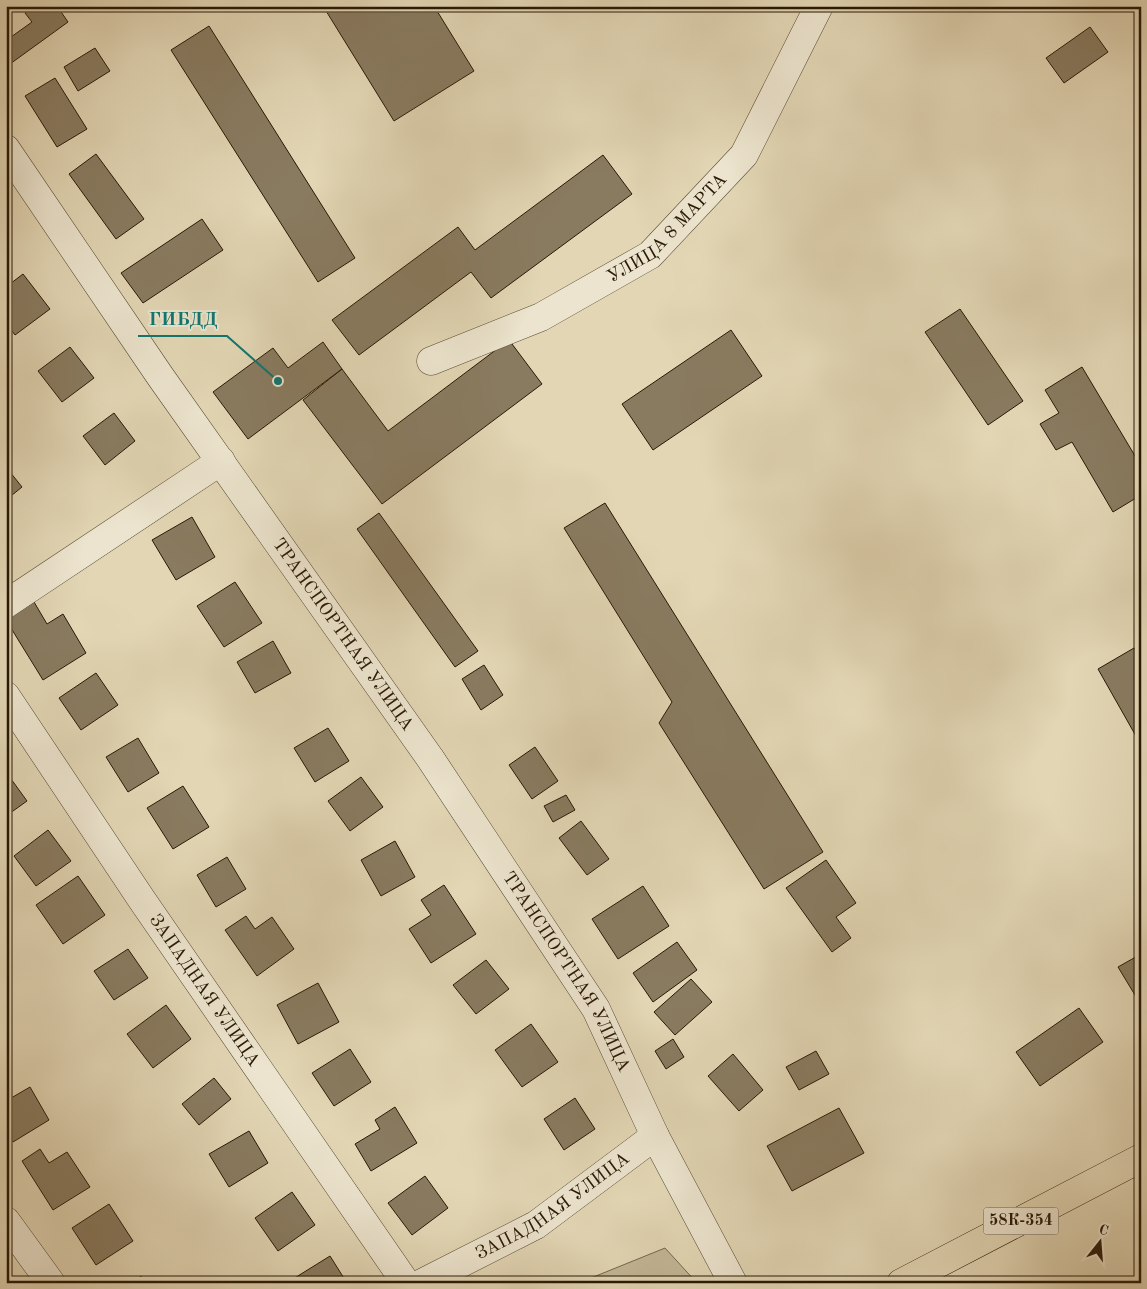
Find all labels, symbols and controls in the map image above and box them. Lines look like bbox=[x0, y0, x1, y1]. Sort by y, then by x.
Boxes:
street label: УЛИЦА 8 МАРТА bbox=[604, 170, 731, 286]
callout: ГИБДД bbox=[138, 302, 227, 336]
text: ГИБДД bbox=[149, 311, 217, 330]
street label: ТРАНСПОРТНАЯ УЛИЦА bbox=[269, 535, 417, 734]
street label: ТРАНСПОРТНАЯ УЛИЦА bbox=[499, 869, 633, 1075]
street label: ЗАПАДНАЯ УЛИЦА bbox=[146, 911, 263, 1070]
street label: ЗАПАДНАЯ УЛИЦА bbox=[473, 1149, 633, 1263]
road number: 58К-354 bbox=[984, 1208, 1058, 1234]
north arrow bbox=[1074, 1216, 1124, 1266]
text: С bbox=[1097, 1222, 1110, 1239]

